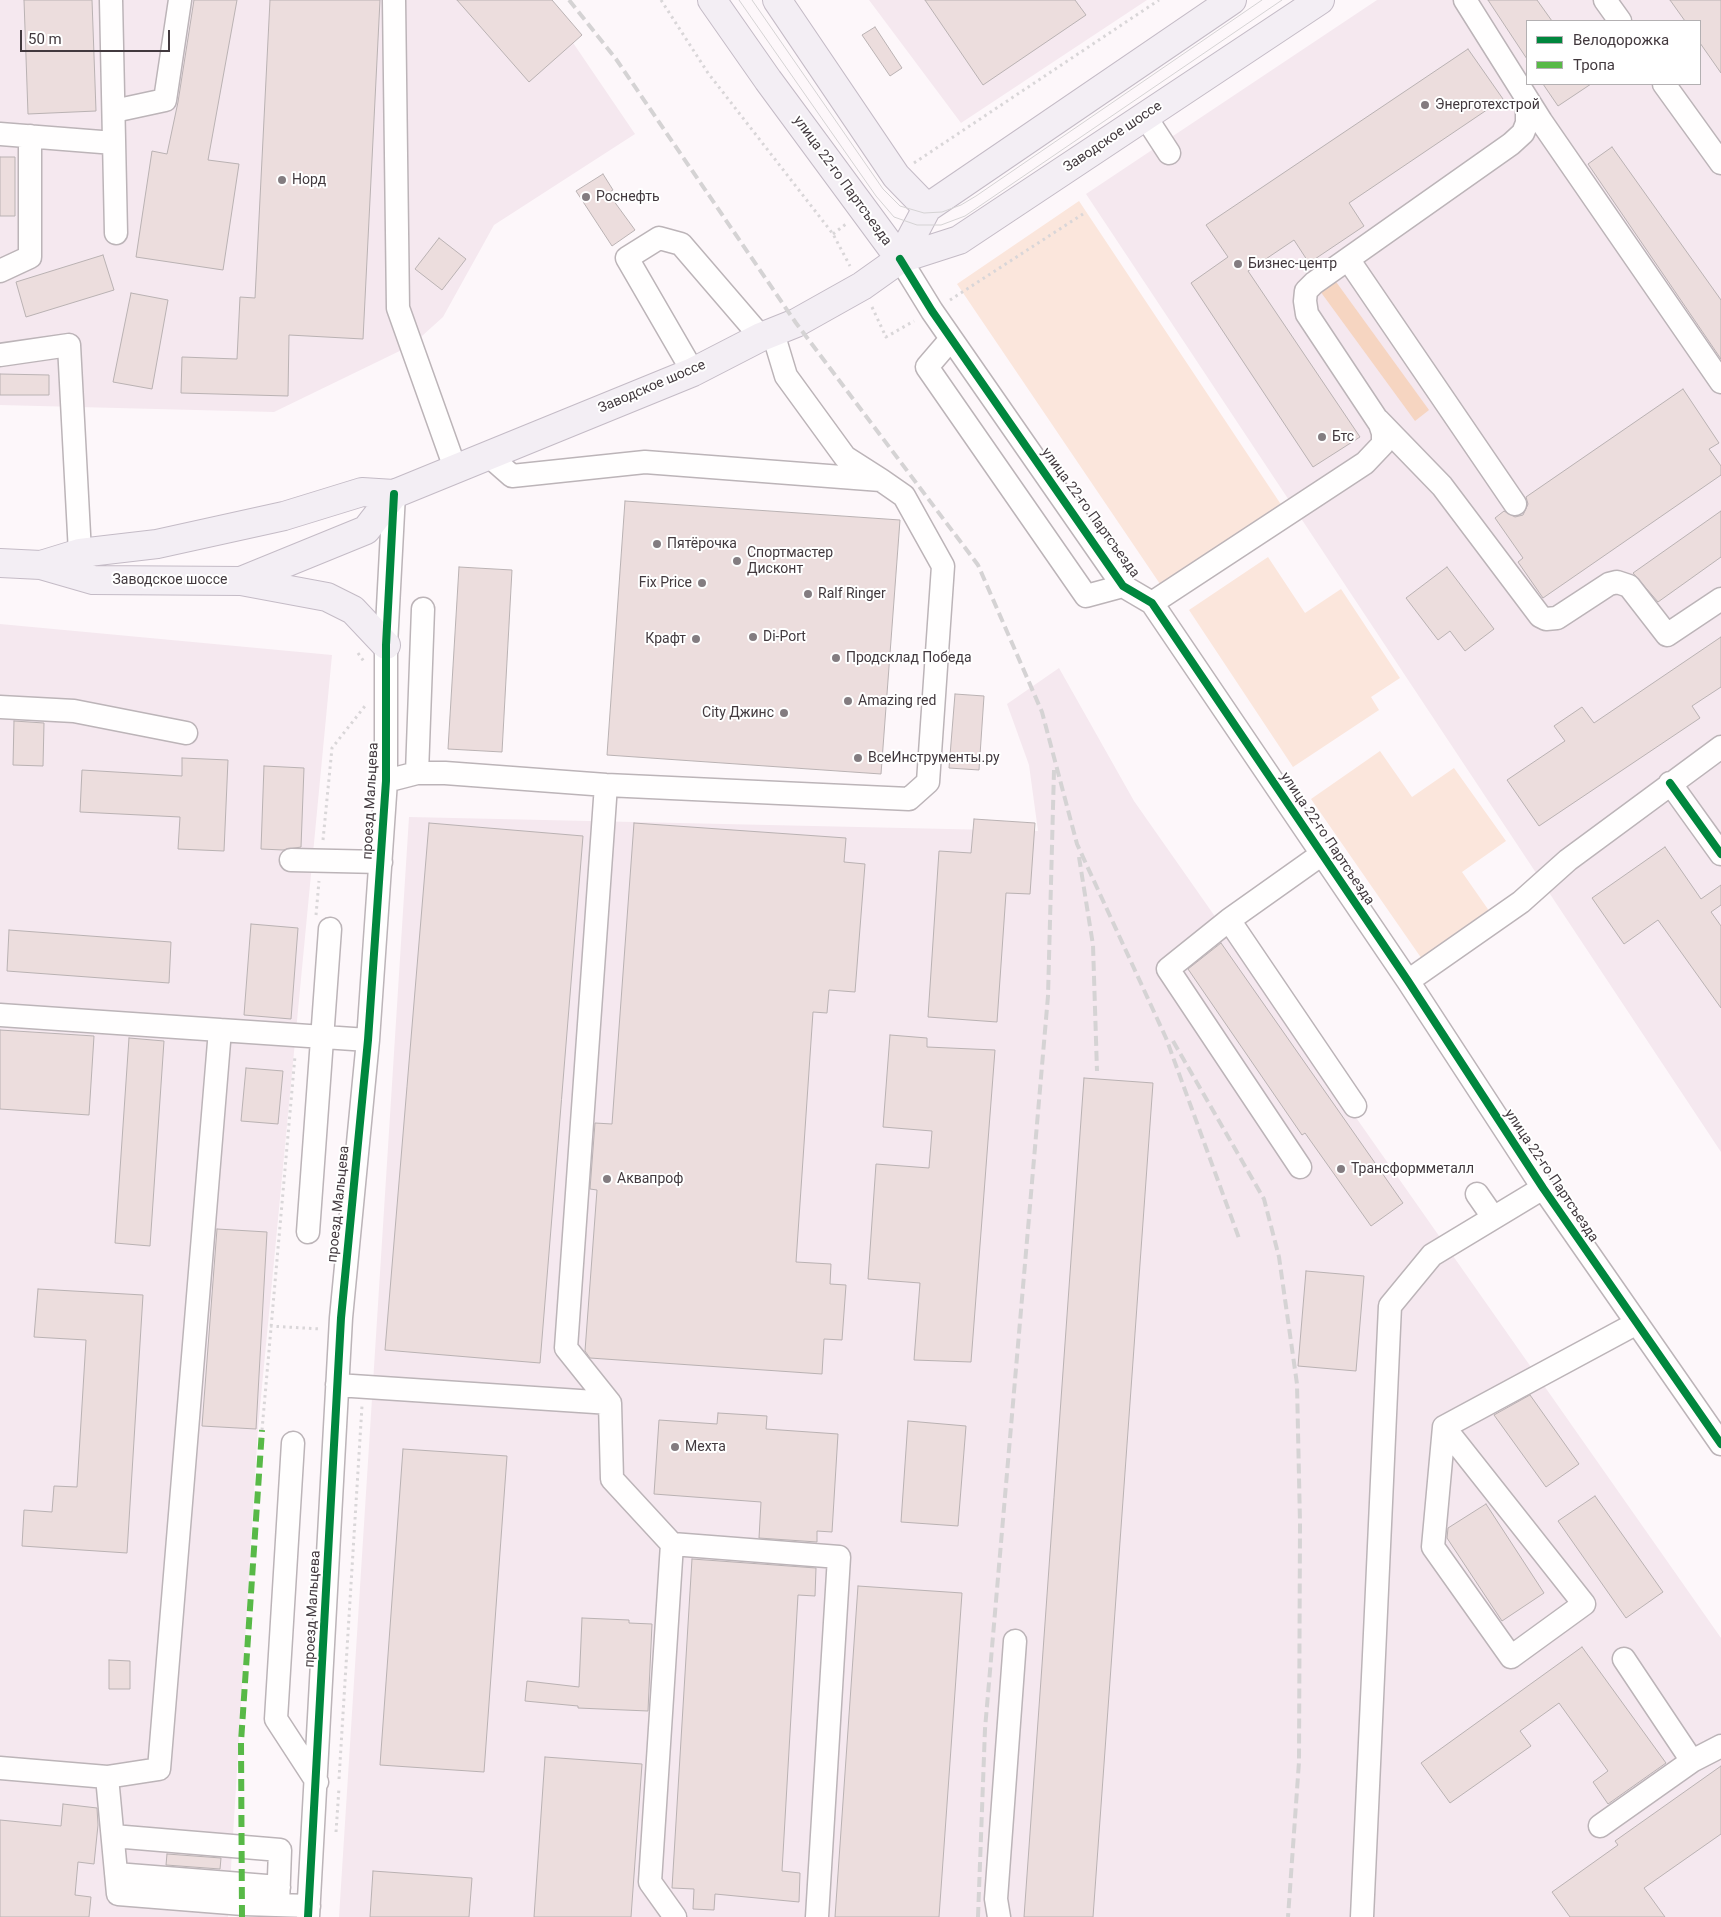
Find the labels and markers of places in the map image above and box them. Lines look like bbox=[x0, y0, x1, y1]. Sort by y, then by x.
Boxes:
place label: Энерготехстрой bbox=[1435, 97, 1540, 113]
marker: Энерготехстрой bbox=[1419, 99, 1431, 111]
place label: Норд bbox=[292, 172, 326, 188]
marker: Норд bbox=[276, 174, 288, 186]
place label: Роснефть bbox=[596, 189, 659, 205]
marker: Роснефть bbox=[580, 191, 592, 203]
place label: Бизнес-центр bbox=[1248, 256, 1337, 272]
marker: Бизнес-центр bbox=[1232, 258, 1244, 270]
place label: Бтс bbox=[1332, 429, 1354, 445]
marker: Бтс bbox=[1316, 431, 1328, 443]
place label: Пятёрочка bbox=[667, 536, 737, 552]
marker: Пятёрочка bbox=[651, 538, 663, 550]
place label: Спортмастер Дисконт bbox=[747, 545, 833, 578]
marker: Спортмастер Дисконт bbox=[731, 555, 743, 567]
place label: Fix Price bbox=[639, 575, 692, 591]
marker: Fix Price bbox=[696, 577, 708, 589]
place label: Ralf Ringer bbox=[818, 586, 886, 602]
marker: Ralf Ringer bbox=[802, 588, 814, 600]
place label: Di-Port bbox=[763, 629, 806, 645]
place label: Крафт bbox=[645, 631, 686, 647]
marker: Di-Port bbox=[747, 631, 759, 643]
marker: Крафт bbox=[690, 633, 702, 645]
place label: Продсклад Победа bbox=[846, 650, 972, 666]
marker: Продсклад Победа bbox=[830, 652, 842, 664]
place label: Amazing red bbox=[858, 693, 936, 709]
marker: Amazing red bbox=[842, 695, 854, 707]
place label: City Джинс bbox=[702, 705, 774, 721]
marker: City Джинс bbox=[778, 707, 790, 719]
place label: ВсеИнструменты.ру bbox=[868, 750, 1000, 766]
marker: ВсеИнструменты.ру bbox=[852, 752, 864, 764]
place label: Трансформметалл bbox=[1351, 1161, 1474, 1177]
marker: Трансформметалл bbox=[1335, 1163, 1347, 1175]
place label: Аквапроф bbox=[617, 1171, 683, 1187]
marker: Аквапроф bbox=[601, 1173, 613, 1185]
place label: Мехта bbox=[685, 1439, 726, 1455]
marker: Мехта bbox=[669, 1441, 681, 1453]

